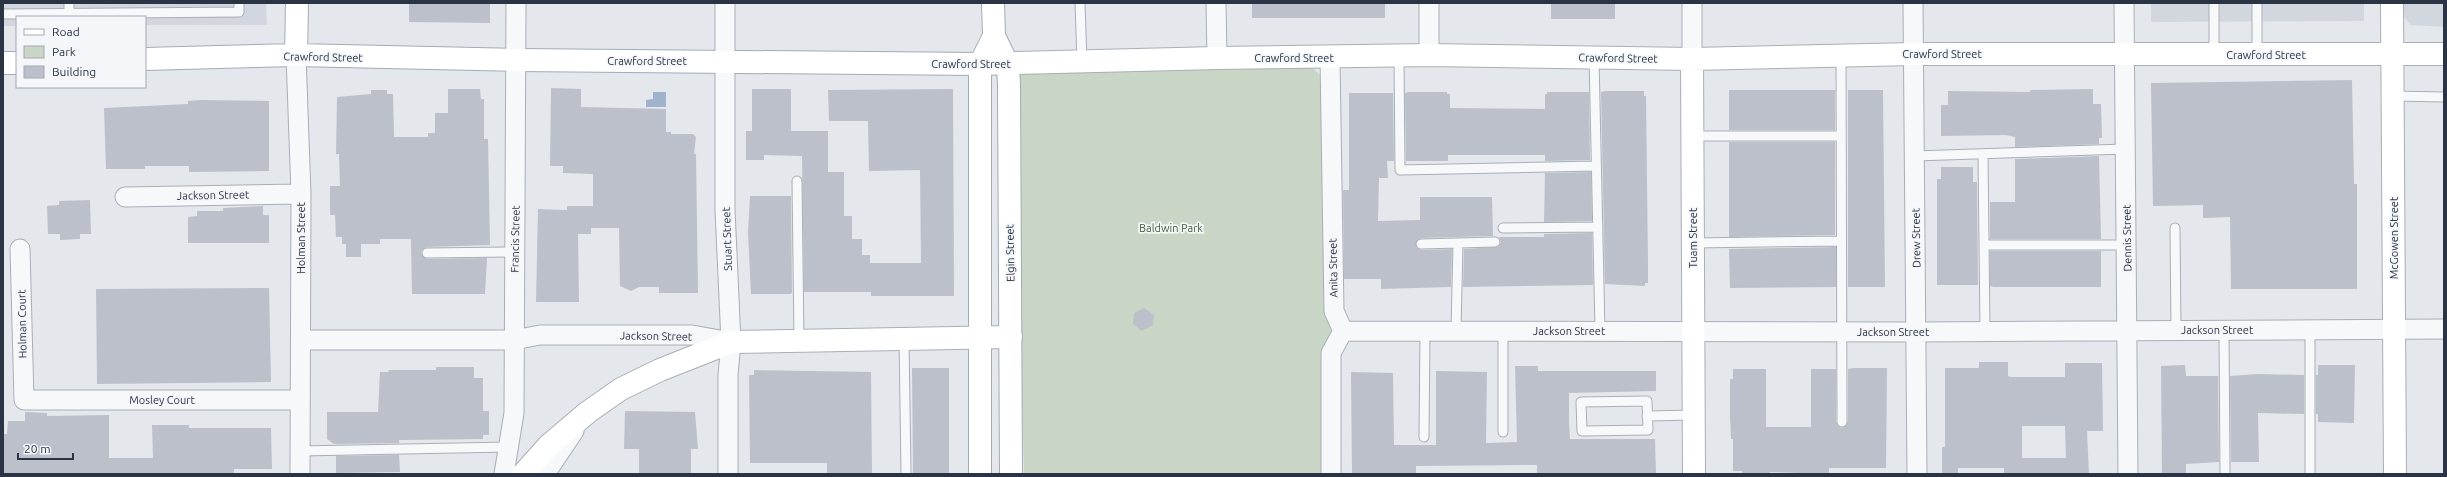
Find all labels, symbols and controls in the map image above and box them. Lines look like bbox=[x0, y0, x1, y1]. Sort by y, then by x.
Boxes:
legend bbox=[16, 16, 146, 88]
text: Road bbox=[52, 25, 80, 38]
text: Park bbox=[52, 45, 76, 58]
street label: Crawford Street bbox=[1902, 48, 1982, 60]
street label: Crawford Street bbox=[2226, 49, 2306, 61]
street label: Crawford Street bbox=[283, 50, 364, 64]
street label: Crawford Street bbox=[1578, 51, 1659, 65]
street label: Crawford Street bbox=[1254, 52, 1334, 64]
street label: Crawford Street bbox=[607, 55, 687, 67]
street label: Crawford Street bbox=[931, 58, 1011, 70]
text: Building bbox=[52, 65, 96, 78]
street label: Jackson Street bbox=[177, 188, 250, 202]
street label: McGowen Street bbox=[2388, 196, 2400, 279]
street label: Holman Street bbox=[295, 202, 307, 274]
street label: Francis Street bbox=[508, 204, 522, 273]
street label: Dennis Street bbox=[2120, 204, 2134, 272]
street label: Stuart Street bbox=[720, 206, 734, 271]
street label: Tuam Street bbox=[1687, 207, 1699, 268]
street label: Drew Street bbox=[1909, 207, 1923, 268]
park label: Baldwin Park bbox=[1139, 222, 1203, 234]
street label: Elgin Street bbox=[1003, 223, 1017, 282]
street label: Anita Street bbox=[1326, 238, 1340, 298]
street label: Holman Court bbox=[15, 289, 29, 359]
street label: Jackson Street bbox=[2181, 324, 2254, 336]
street label: Jackson Street bbox=[1533, 325, 1606, 337]
street label: Jackson Street bbox=[1857, 326, 1930, 338]
street label: Jackson Street bbox=[620, 329, 693, 343]
street label: Mosley Court bbox=[129, 394, 195, 406]
scale bar bbox=[18, 435, 73, 461]
text: 20 m bbox=[24, 442, 51, 455]

